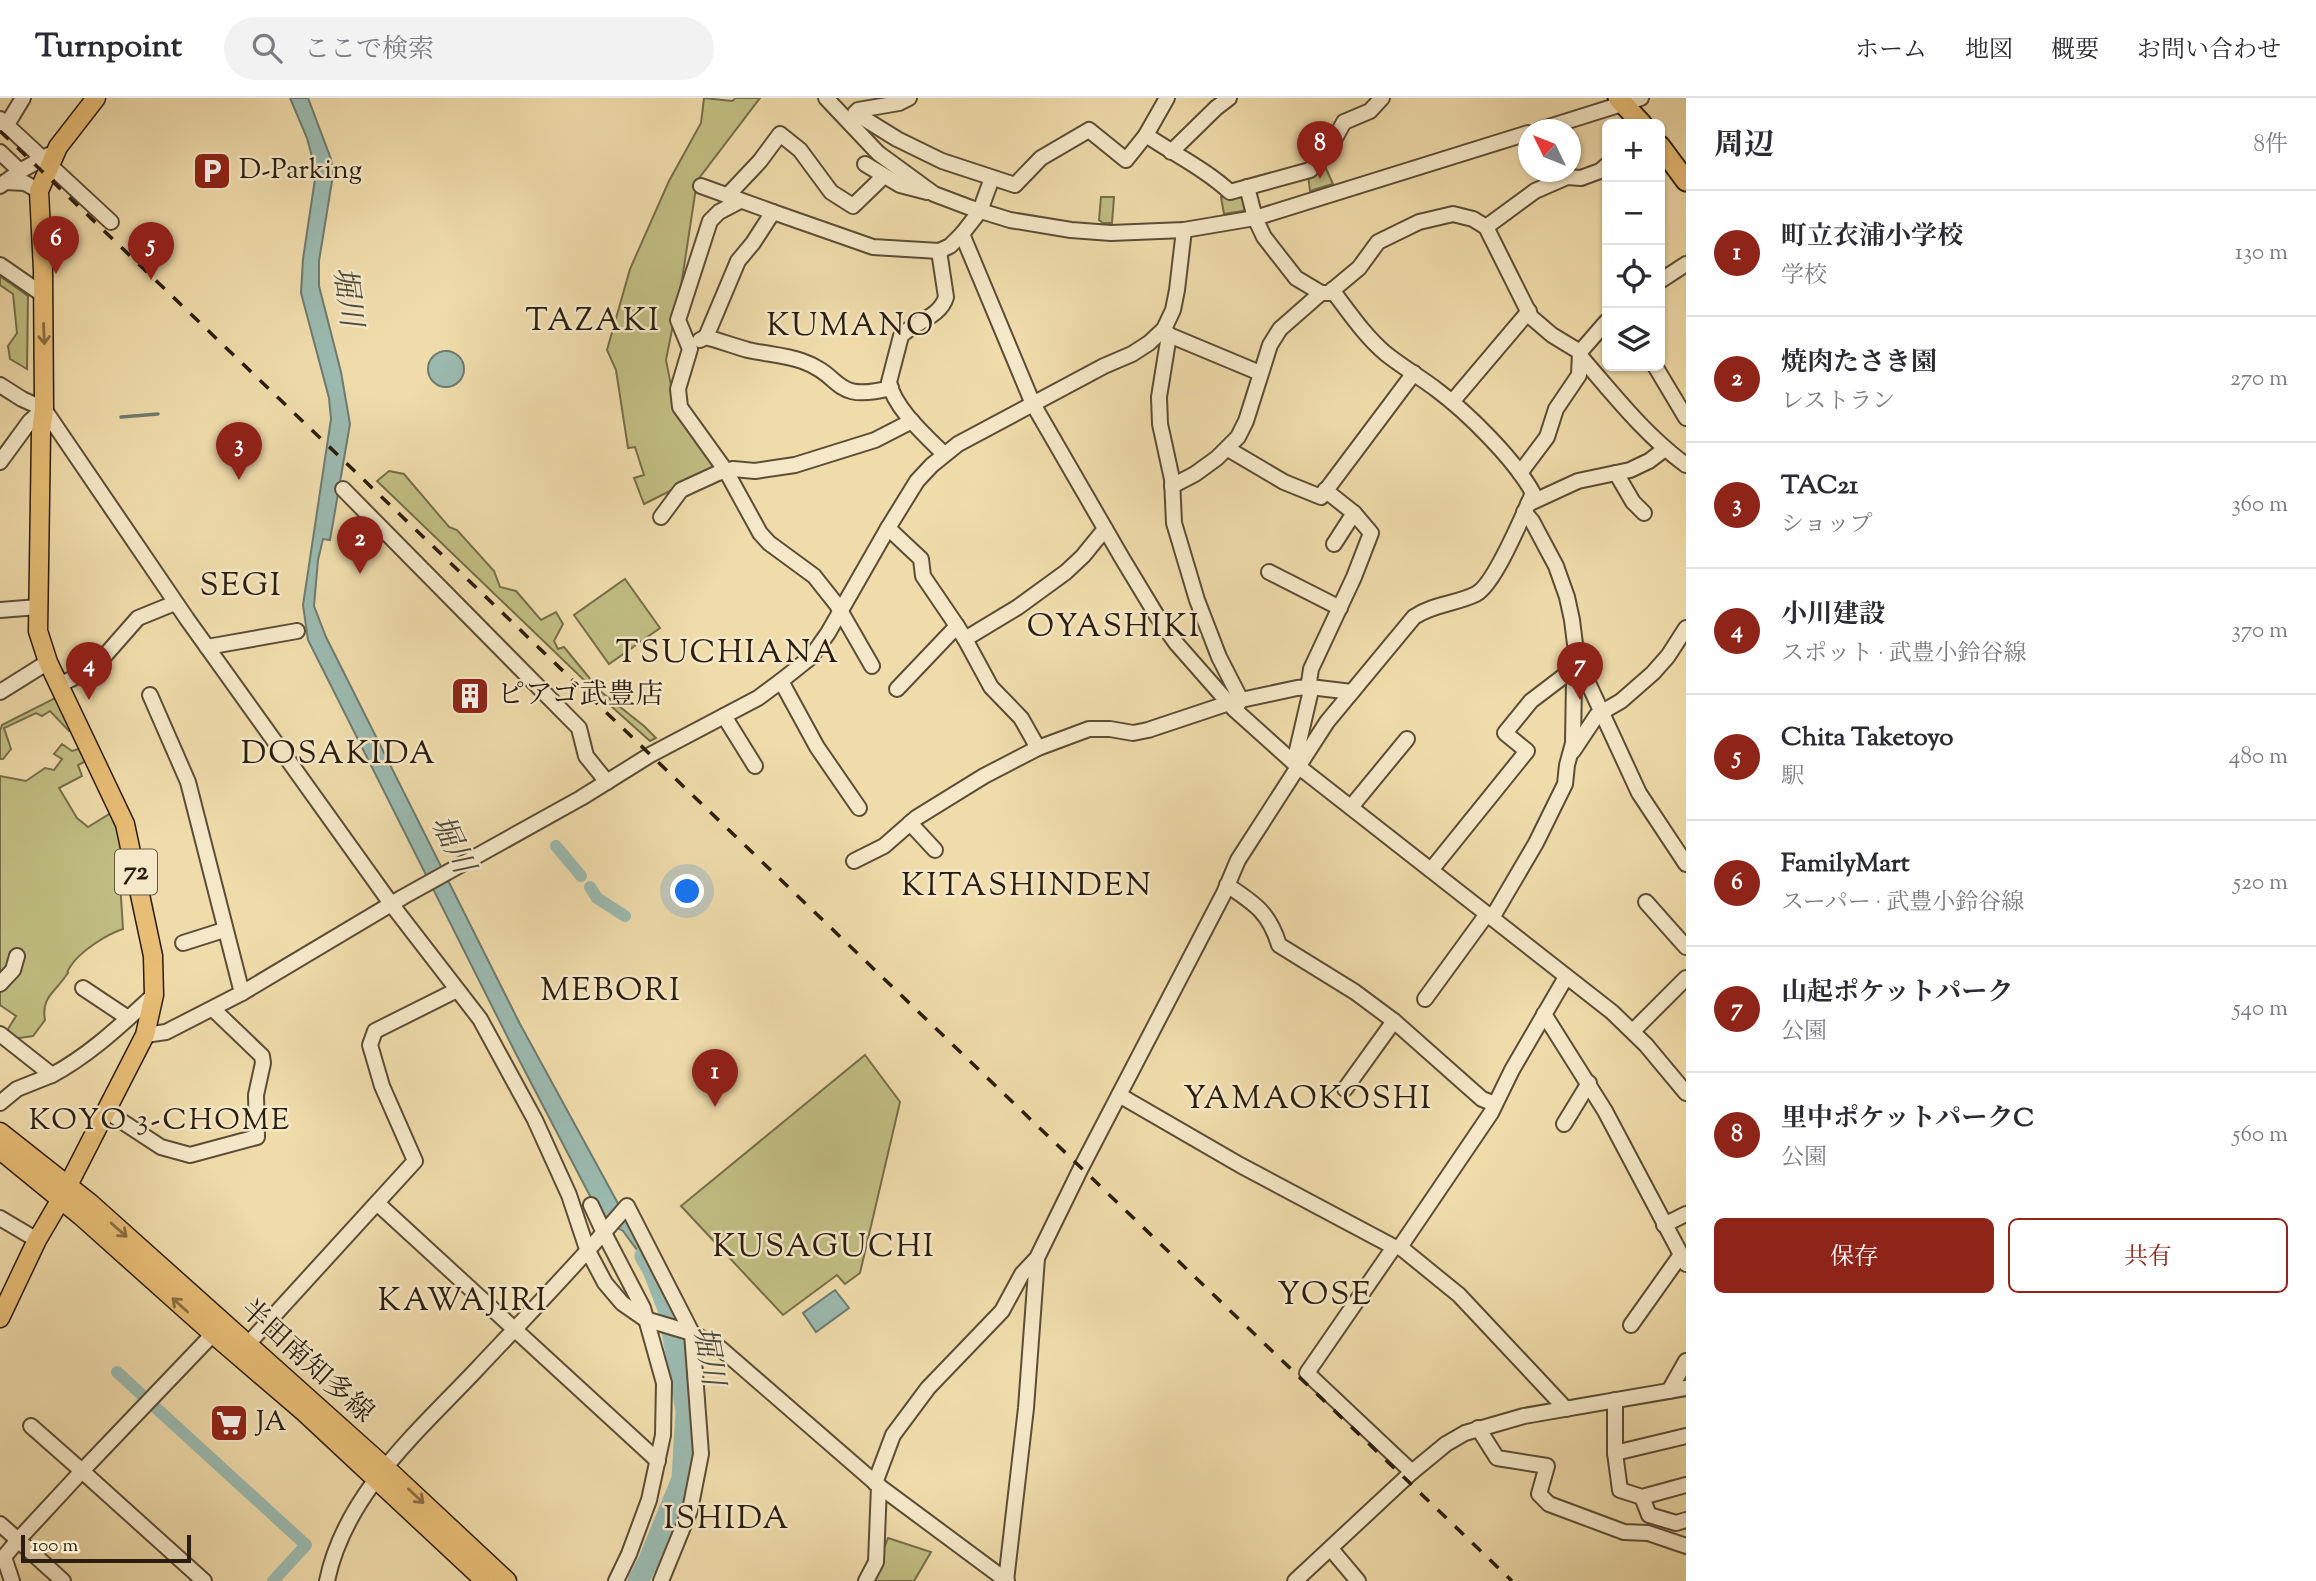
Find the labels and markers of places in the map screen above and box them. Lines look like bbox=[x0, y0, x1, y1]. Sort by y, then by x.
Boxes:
pin: 8 bbox=[1297, 121, 1343, 179]
parking icon: D-Parking bbox=[191, 150, 233, 192]
place label: D-Parking bbox=[239, 151, 362, 191]
pin: 6 bbox=[33, 216, 79, 274]
pin: 5 bbox=[128, 222, 174, 280]
pin: 3 bbox=[216, 422, 262, 480]
pin: 2 bbox=[337, 516, 383, 574]
pin: 4 bbox=[66, 642, 112, 700]
pin: 7 bbox=[1557, 642, 1603, 700]
building icon: ピアゴ武豊店 bbox=[449, 675, 491, 717]
place label: ピアゴ武豊店 bbox=[497, 676, 664, 716]
pin: 1 bbox=[692, 1049, 738, 1107]
supermarket icon: JA bbox=[208, 1402, 250, 1444]
place label: JA bbox=[254, 1403, 287, 1443]

